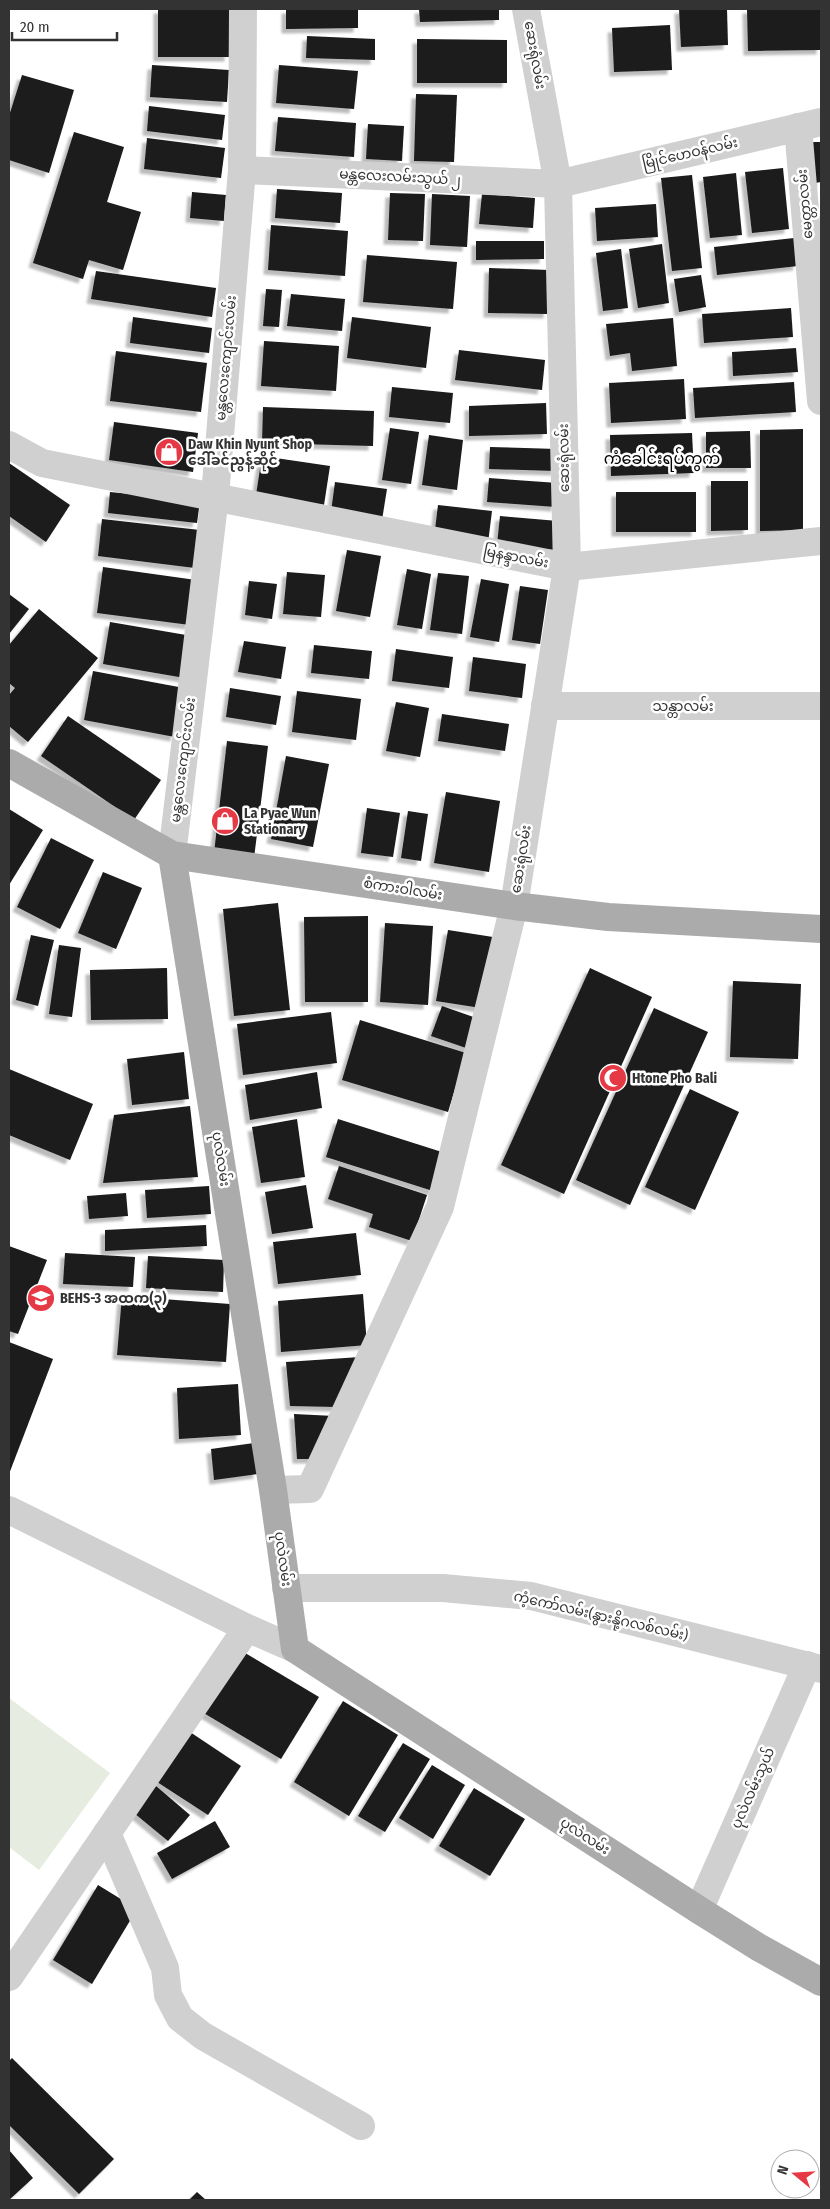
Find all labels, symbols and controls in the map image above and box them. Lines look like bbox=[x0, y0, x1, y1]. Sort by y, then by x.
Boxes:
scale bar bbox=[12, 10, 118, 42]
text: 20 m bbox=[20, 18, 50, 36]
street label: ဆေးရုံလမ်း bbox=[518, 19, 551, 91]
street label: မြိုင်ဟေဝန်လမ်း bbox=[640, 132, 740, 175]
street label: မန္တလေးလမ်းသွယ် ၂ bbox=[339, 163, 461, 192]
street label: မေတ္တာလမ်း bbox=[791, 168, 820, 240]
street label: မန္တလေးကျောင်းလမ်း bbox=[210, 294, 243, 422]
street label: ဆေးရုံလမ်း bbox=[553, 423, 576, 493]
place label: Daw Khin Nyunt Shop ဒေါ်ခင်ညွန့်ဆိုင် bbox=[188, 436, 313, 472]
shop icon: Daw Khin Nyunt Shop ဒေါ်ခင်ညွန့်ဆိုင် bbox=[154, 437, 184, 467]
district label: ကံခေါင်းရပ်ကွက် bbox=[604, 447, 720, 472]
street label: မြနန္ဒာလမ်း bbox=[481, 540, 550, 575]
street label: မန္တလေးကျောင်းလမ်း bbox=[165, 696, 202, 824]
street label: သန္တာလမ်း bbox=[652, 696, 714, 718]
place label: La Pyae Wun Stationary bbox=[244, 805, 317, 838]
shop icon: La Pyae Wun Stationary bbox=[210, 806, 240, 836]
street label: ဆေးရုံလမ်း bbox=[505, 823, 538, 895]
street label: စံကားဝါလမ်း bbox=[362, 872, 444, 904]
mosque icon: Htone Pho Bali bbox=[598, 1063, 628, 1093]
place label: Htone Pho Bali bbox=[632, 1070, 717, 1087]
street label: ပုလဲလမ်း bbox=[205, 1130, 236, 1188]
school or university icon: BEHS-3 အထက(၃) bbox=[26, 1283, 56, 1313]
place label: BEHS-3 အထက(၃) bbox=[60, 1290, 167, 1310]
street label: ပုလဲလမ်း bbox=[268, 1530, 297, 1588]
street label: ကံ့ကော်လမ်း(နွားနို့ဂလစ်လမ်း) bbox=[512, 1586, 690, 1647]
street label: ပုလဲလမ်းသွယ် bbox=[726, 1744, 781, 1832]
street label: ပုလဲလမ်း bbox=[556, 1812, 614, 1861]
north arrow bbox=[770, 2149, 820, 2199]
text: N bbox=[774, 2164, 792, 2177]

